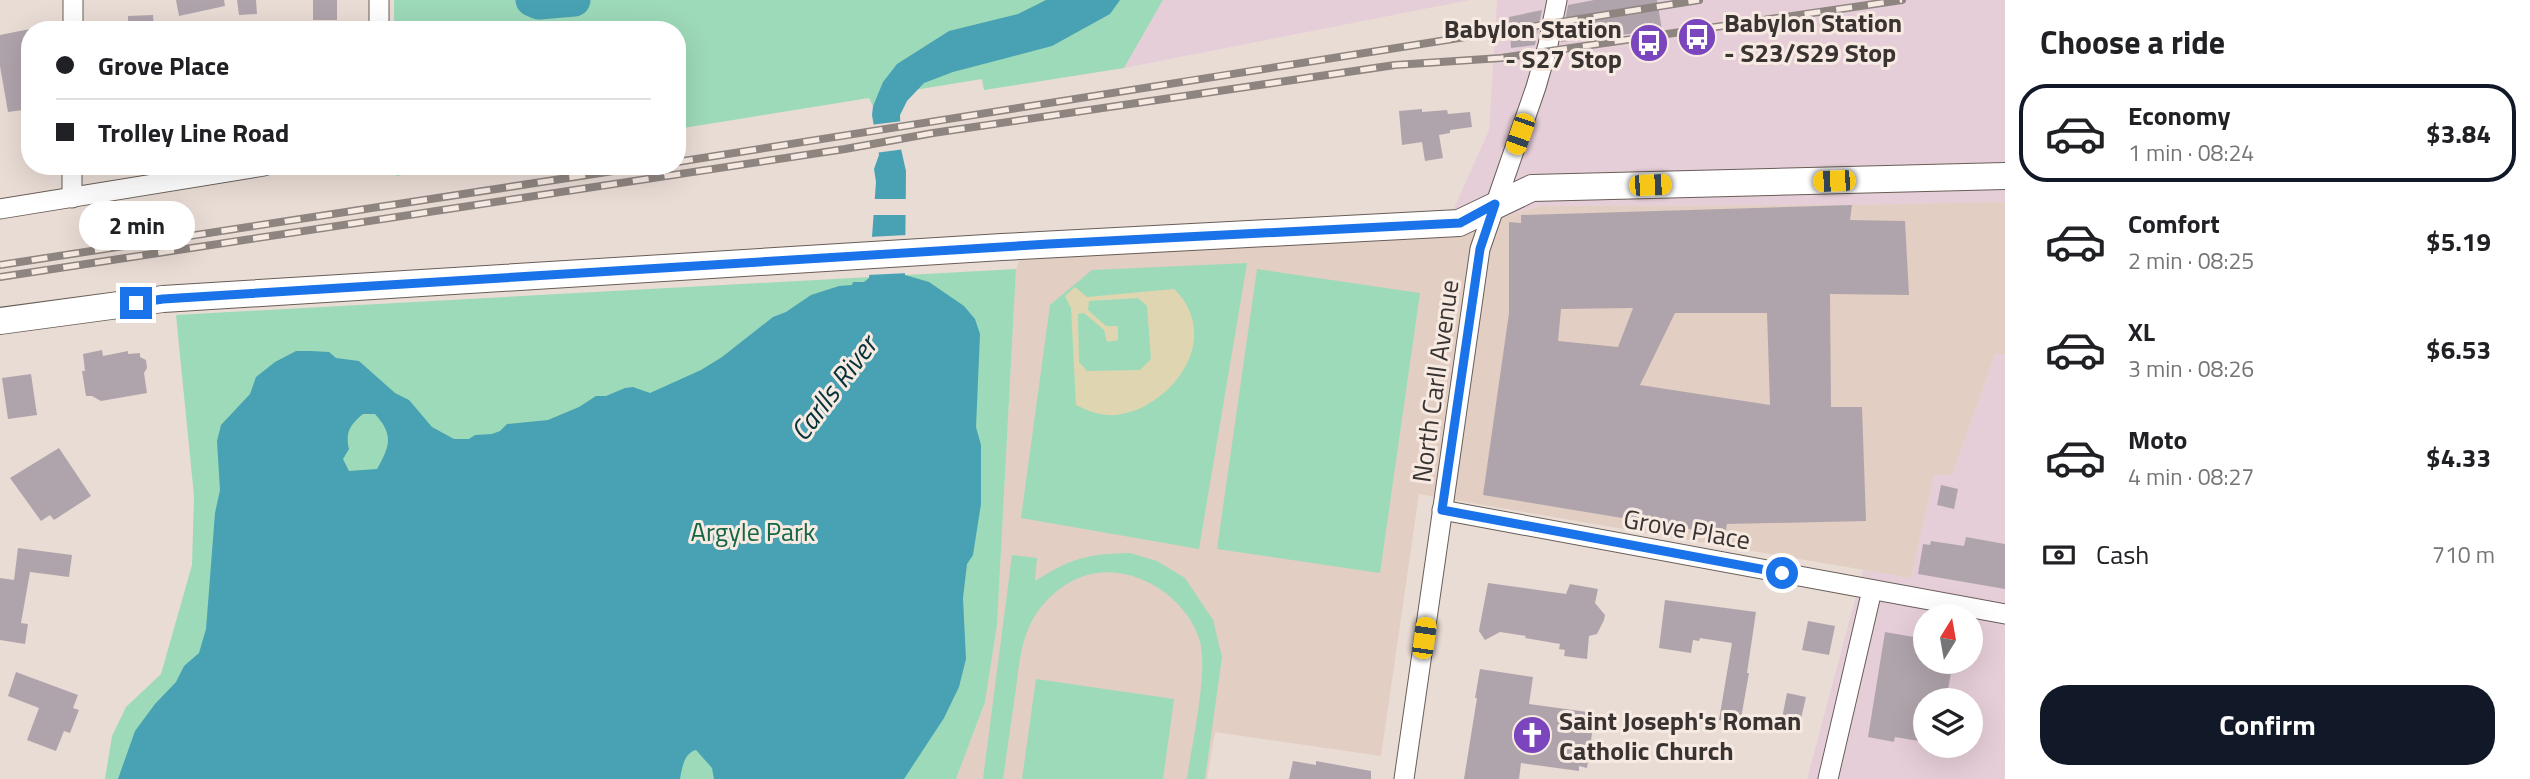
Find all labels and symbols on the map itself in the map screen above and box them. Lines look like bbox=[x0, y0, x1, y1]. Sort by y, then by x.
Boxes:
place label: Babylon Station - S23/S29 Stop bbox=[1724, 3, 1902, 72]
place label: Babylon Station - S27 Stop bbox=[1444, 9, 1622, 78]
bus stop icon: Babylon Station - S23/S29 Stop bbox=[1676, 16, 1718, 58]
bus stop icon: Babylon Station - S27 Stop bbox=[1628, 22, 1670, 64]
car bbox=[1504, 111, 1537, 157]
car bbox=[1813, 170, 1856, 192]
car bbox=[1629, 174, 1672, 196]
callout: 2 min bbox=[78, 202, 194, 250]
street label: North Carll Avenue bbox=[1401, 277, 1469, 485]
route end bbox=[120, 287, 152, 319]
water label: Carlls River bbox=[779, 324, 889, 450]
street label: Grove Place bbox=[1621, 499, 1753, 559]
park label: Argyle Park bbox=[691, 512, 815, 551]
route start bbox=[1766, 557, 1798, 589]
north arrow bbox=[1913, 604, 1983, 674]
car bbox=[1411, 616, 1438, 660]
place label: Saint Joseph's Roman Catholic Church bbox=[1559, 701, 1801, 770]
church icon: Saint Joseph's Roman Catholic Church bbox=[1511, 714, 1553, 756]

